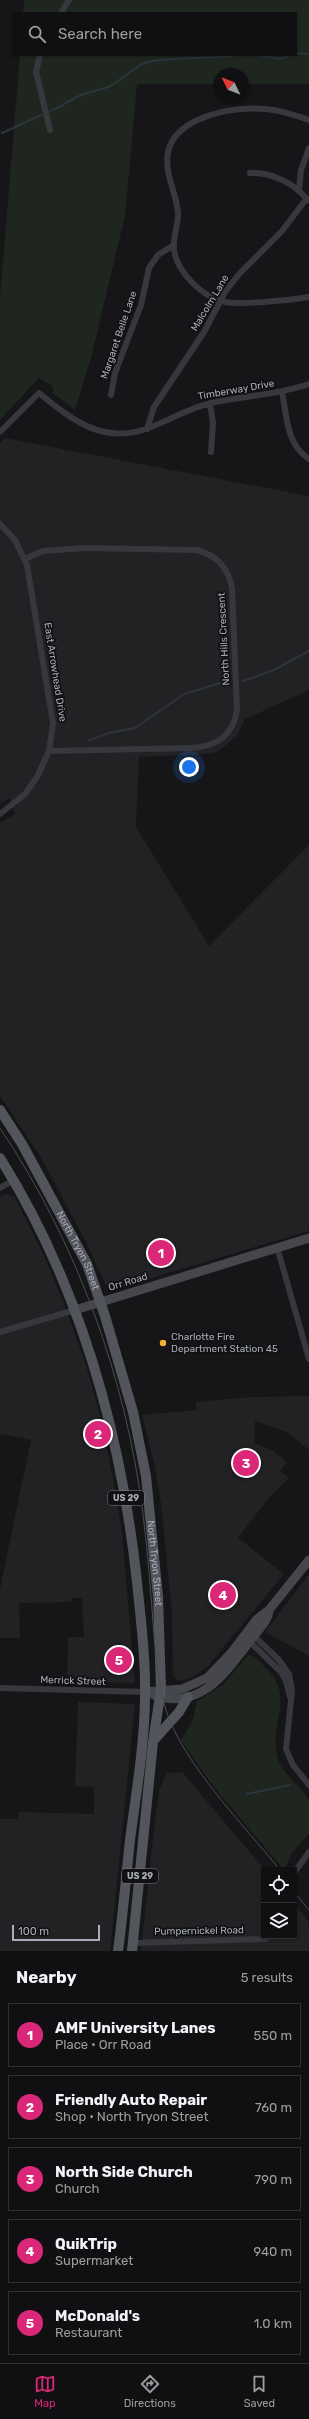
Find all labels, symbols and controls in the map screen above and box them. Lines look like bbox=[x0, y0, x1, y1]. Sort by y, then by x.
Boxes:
search box bbox=[12, 12, 297, 56]
icon: search bbox=[26, 23, 48, 45]
text: Search here bbox=[58, 25, 142, 43]
north arrow bbox=[213, 68, 249, 104]
street label: Malcolm Lane bbox=[188, 272, 232, 333]
street label: Margaret Belle Lane bbox=[98, 289, 140, 381]
street label: Timberway Drive bbox=[197, 377, 276, 403]
street label: North Hills Crescent bbox=[216, 592, 232, 686]
street label: East Arrowhead Drive bbox=[41, 622, 69, 723]
your location bbox=[179, 757, 199, 777]
street label: North Tryon Street bbox=[54, 1209, 102, 1292]
pin: 1 bbox=[148, 1238, 174, 1268]
street label: Orr Road bbox=[107, 1270, 149, 1294]
place label: Charlotte Fire Department Station 45 bbox=[171, 1331, 278, 1355]
marker: Charlotte Fire Department Station 45 bbox=[158, 1338, 168, 1348]
pin: 2 bbox=[85, 1419, 111, 1449]
pin: 3 bbox=[233, 1448, 259, 1478]
road number: US 29 bbox=[108, 1491, 144, 1505]
street label: North Tryon Street bbox=[144, 1520, 164, 1606]
pin: 4 bbox=[210, 1580, 236, 1610]
pin: 5 bbox=[106, 1645, 132, 1675]
street label: Merrick Street bbox=[40, 1674, 106, 1688]
map controls bbox=[261, 1867, 297, 1939]
button: locate bbox=[261, 1867, 297, 1903]
road number: US 29 bbox=[122, 1869, 158, 1883]
button: layers bbox=[261, 1903, 297, 1939]
scale bar bbox=[12, 1923, 100, 1942]
street label: Pumpernickel Road bbox=[154, 1924, 244, 1938]
text: 100 m bbox=[18, 1925, 49, 1938]
text: Nearby bbox=[16, 1967, 77, 1987]
text: 5 results bbox=[241, 1970, 293, 1985]
text: AMF University Lanes bbox=[55, 2019, 216, 2037]
text: 1 bbox=[27, 2028, 33, 2043]
text: 550 m bbox=[254, 2028, 292, 2043]
text: Place · Orr Road bbox=[55, 2037, 151, 2052]
text: Friendly Auto Repair bbox=[55, 2091, 207, 2109]
text: 2 bbox=[26, 2100, 34, 2115]
text: 760 m bbox=[255, 2100, 292, 2115]
text: Shop · North Tryon Street bbox=[55, 2109, 209, 2124]
text: North Side Church bbox=[55, 2163, 193, 2181]
text: 3 bbox=[26, 2172, 34, 2187]
text: 790 m bbox=[255, 2172, 292, 2187]
text: Church bbox=[55, 2181, 99, 2196]
text: QuikTrip bbox=[55, 2235, 117, 2253]
text: 4 bbox=[26, 2244, 34, 2259]
text: 940 m bbox=[253, 2244, 292, 2259]
text: Supermarket bbox=[55, 2253, 133, 2268]
text: McDonald's bbox=[55, 2307, 140, 2325]
text: 5 bbox=[26, 2316, 34, 2331]
text: 1.0 km bbox=[254, 2316, 292, 2331]
text: Restaurant bbox=[55, 2325, 122, 2340]
tab: Map bbox=[34, 2373, 56, 2410]
tab: Directions bbox=[124, 2373, 176, 2410]
tab: Saved bbox=[244, 2373, 275, 2410]

